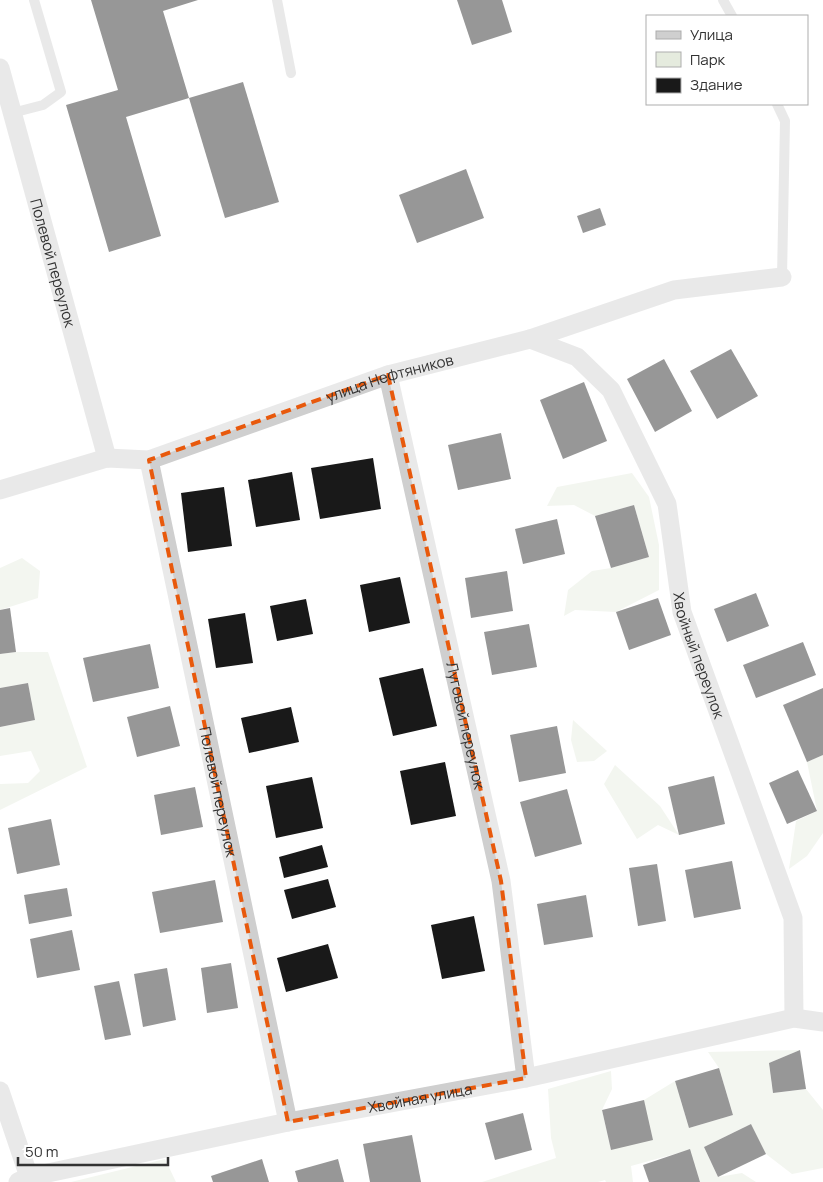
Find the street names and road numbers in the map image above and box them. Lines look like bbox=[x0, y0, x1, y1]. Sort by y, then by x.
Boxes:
street label: Полевой переулок bbox=[26, 196, 81, 330]
street label: улица Нефтяников bbox=[323, 348, 455, 407]
street label: Хвойный переулок bbox=[669, 591, 730, 722]
street label: Луговой переулок bbox=[442, 660, 491, 792]
street label: Полевой переулок bbox=[195, 725, 243, 859]
street label: Хвойная улица bbox=[366, 1078, 474, 1118]

